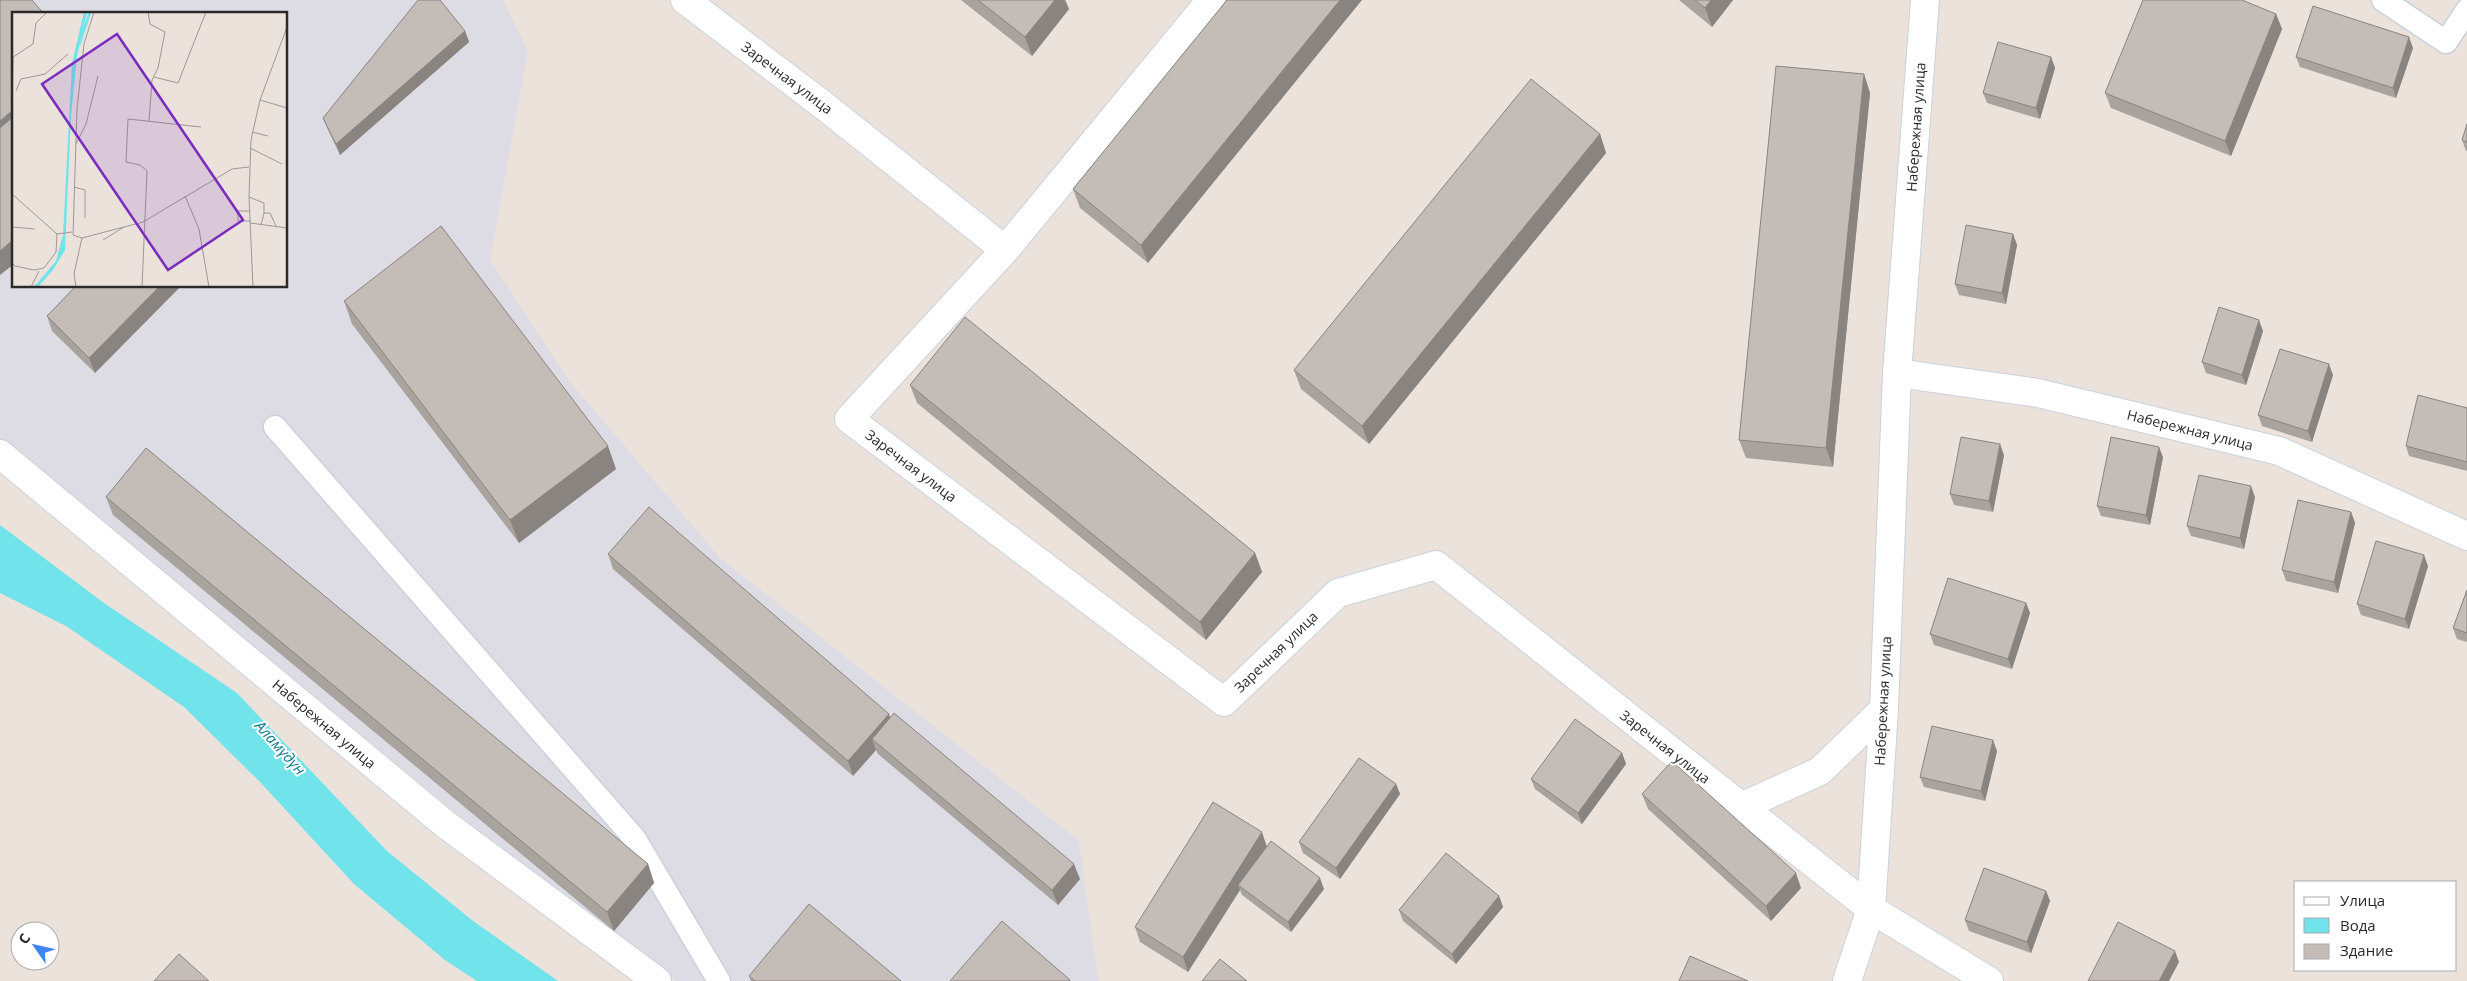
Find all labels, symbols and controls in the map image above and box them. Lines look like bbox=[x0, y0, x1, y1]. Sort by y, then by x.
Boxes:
inset map bbox=[12, 12, 288, 288]
street label: Заречная улица bbox=[738, 37, 837, 118]
street label: Набережная улица bbox=[1902, 62, 1929, 192]
street label: Набережная улица bbox=[2125, 405, 2255, 454]
street label: Заречная улица bbox=[862, 425, 961, 506]
street label: Заречная улица bbox=[1230, 607, 1322, 696]
street label: Набережная улица bbox=[1870, 636, 1895, 766]
street label: Набережная улица bbox=[269, 675, 380, 773]
street label: Заречная улица bbox=[1616, 705, 1714, 788]
water label: Аламүдүн bbox=[250, 715, 310, 779]
legend bbox=[2294, 881, 2457, 971]
text: Улица bbox=[2340, 890, 2385, 910]
text: Вода bbox=[2340, 915, 2376, 935]
north arrow bbox=[10, 921, 60, 971]
text: С bbox=[13, 929, 34, 947]
text: Здание bbox=[2340, 940, 2393, 960]

